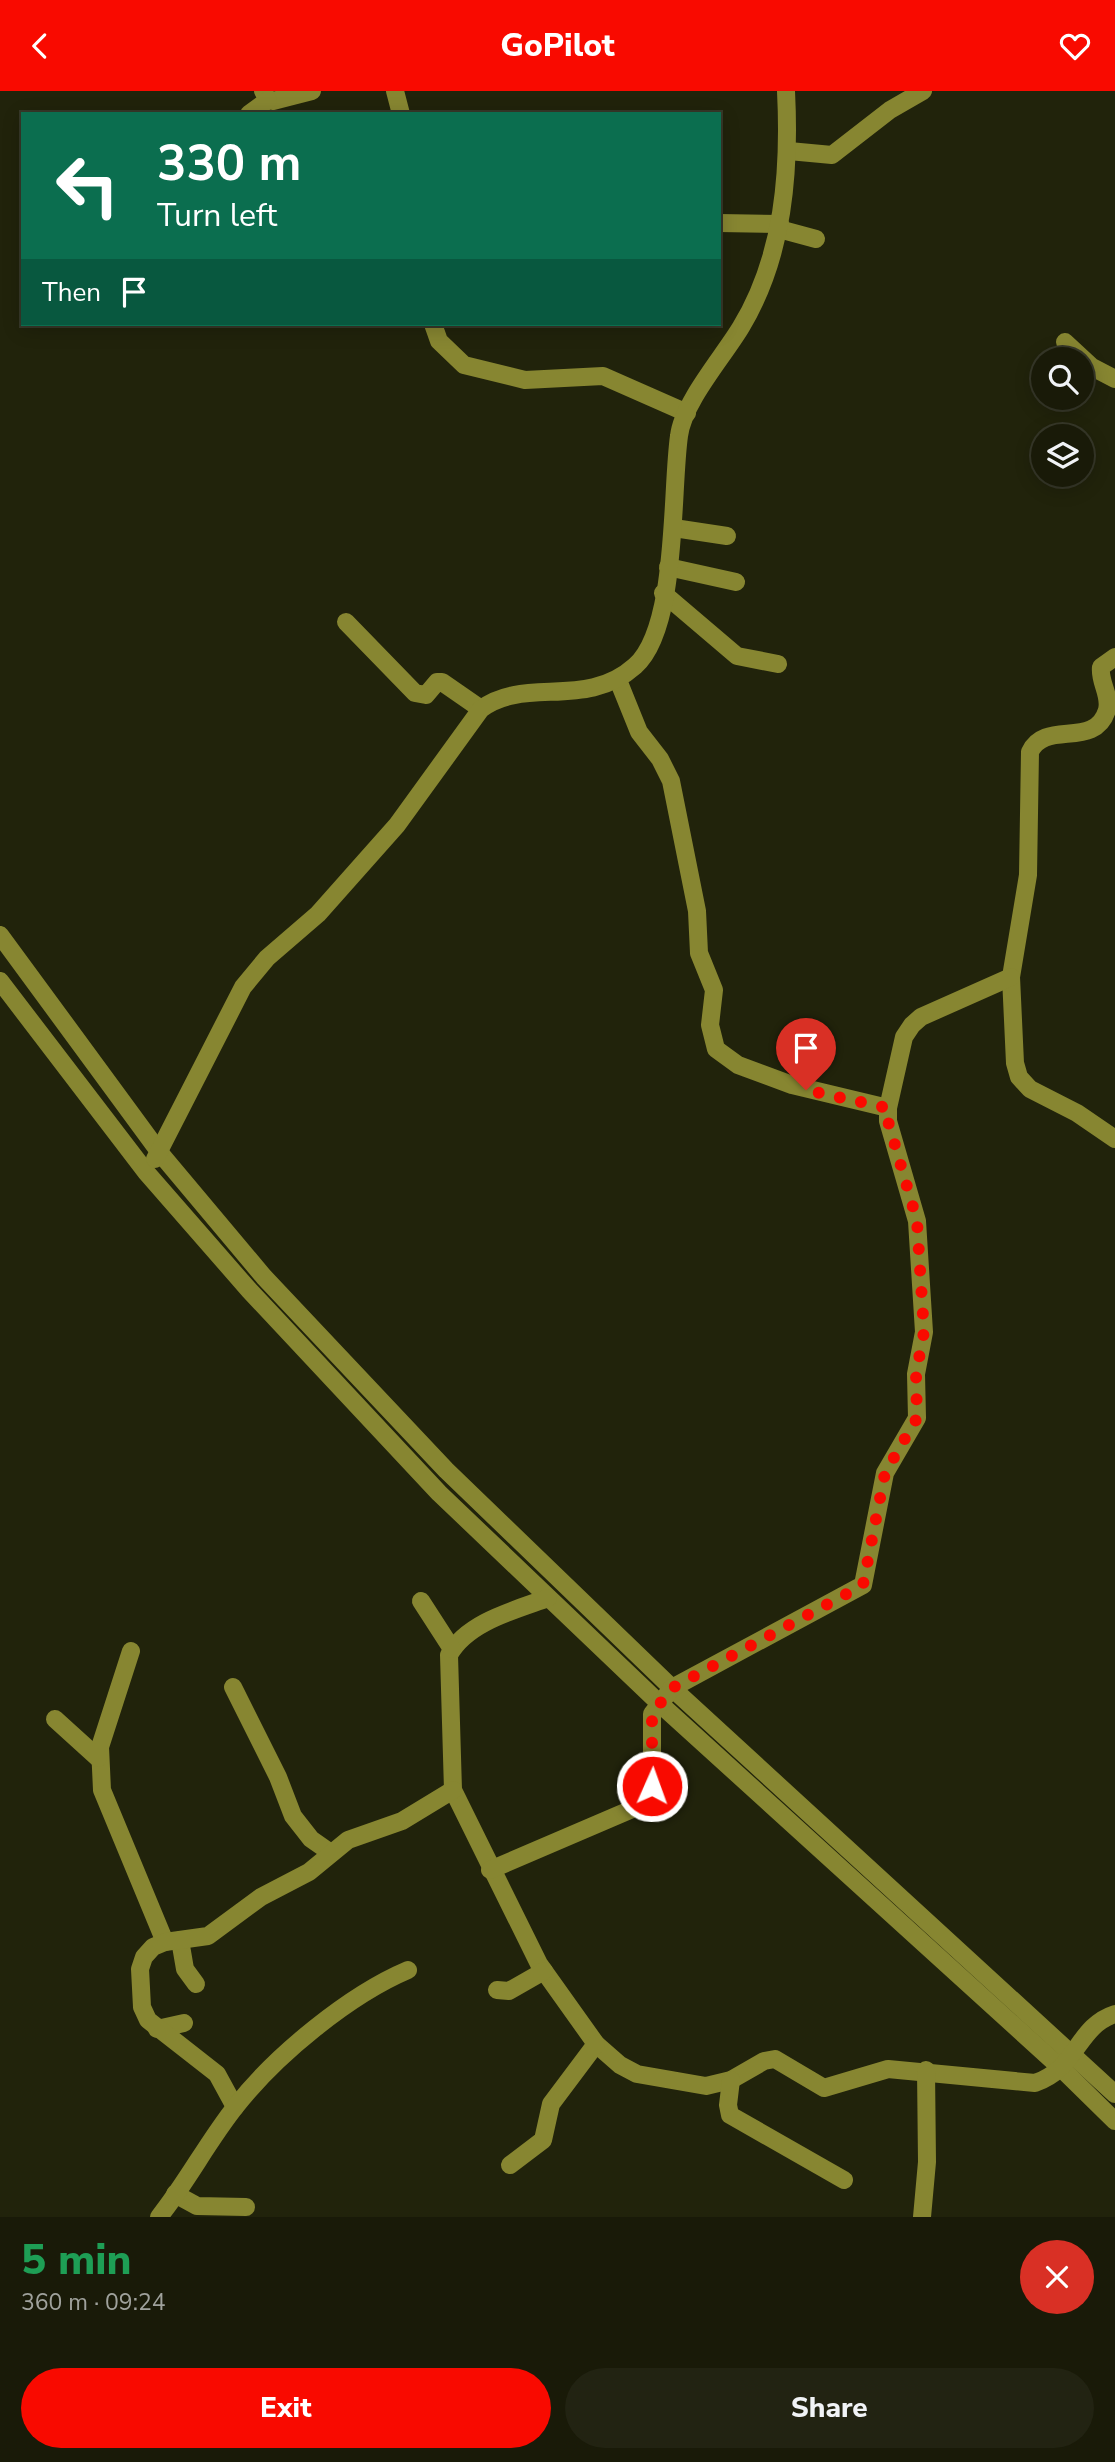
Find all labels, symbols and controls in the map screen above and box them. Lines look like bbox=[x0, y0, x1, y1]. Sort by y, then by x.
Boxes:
text: GoPilot bbox=[500, 24, 615, 67]
icon: back bbox=[21, 27, 59, 65]
icon: heart bbox=[1056, 27, 1094, 65]
text: 330 m bbox=[157, 130, 301, 197]
icon: left bbox=[42, 140, 133, 231]
text: Turn left bbox=[157, 194, 277, 237]
icon: arrive bbox=[115, 273, 153, 311]
text: Then bbox=[42, 275, 101, 310]
map controls bbox=[1031, 347, 1094, 487]
button: search bbox=[1031, 347, 1094, 410]
button: layers bbox=[1031, 424, 1094, 487]
pin bbox=[776, 1018, 836, 1090]
icon: arrive bbox=[787, 1029, 825, 1067]
position arrow bbox=[615, 1749, 689, 1823]
text: 5 min bbox=[21, 2232, 131, 2289]
button: close bbox=[1020, 2240, 1094, 2314]
text: 360 m · 09:24 bbox=[21, 2287, 166, 2318]
button: Exit bbox=[21, 2368, 551, 2448]
button: Share bbox=[565, 2368, 1094, 2448]

